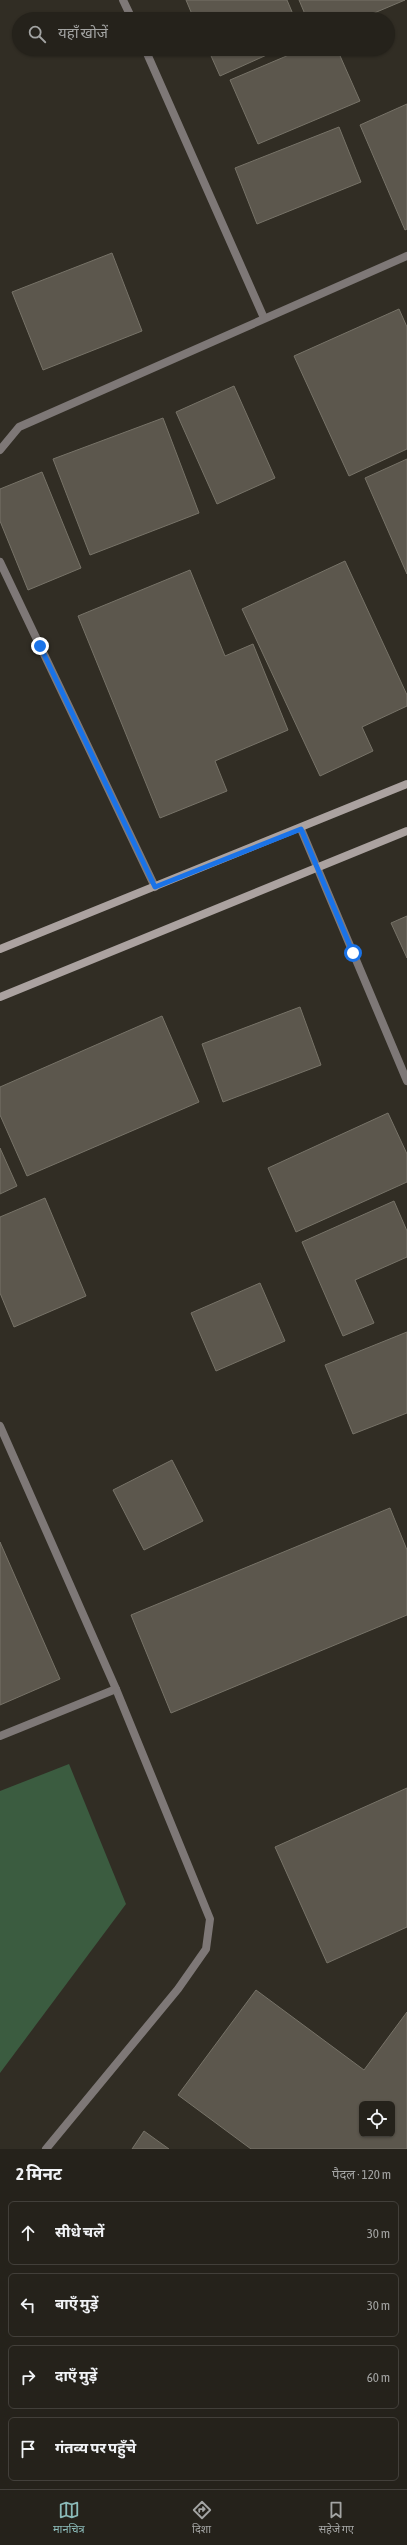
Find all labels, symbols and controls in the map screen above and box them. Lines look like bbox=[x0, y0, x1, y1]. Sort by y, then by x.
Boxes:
search box bbox=[12, 12, 395, 56]
icon: search bbox=[26, 23, 48, 45]
text: यहाँ खोजें bbox=[58, 24, 108, 41]
route end bbox=[31, 637, 49, 655]
route start bbox=[344, 944, 362, 962]
map controls bbox=[359, 2101, 395, 2137]
button: locate bbox=[359, 2101, 395, 2137]
text: 2 मिनट bbox=[16, 2164, 62, 2184]
text: पैदल · 120 m bbox=[332, 2167, 391, 2182]
icon: ahead bbox=[17, 2222, 39, 2244]
text: सीधे चलें bbox=[55, 2223, 104, 2240]
text: 30 m bbox=[367, 2226, 390, 2241]
icon: left bbox=[17, 2294, 39, 2316]
text: बाएँ मुड़ें bbox=[55, 2295, 98, 2312]
text: 30 m bbox=[367, 2298, 390, 2313]
icon: right bbox=[17, 2366, 39, 2388]
text: दाएँ मुड़ें bbox=[55, 2367, 97, 2384]
text: 60 m bbox=[367, 2370, 390, 2385]
icon: arrive bbox=[17, 2438, 39, 2460]
text: गंतव्य पर पहुँचे bbox=[55, 2439, 136, 2456]
tab: मानचित्र bbox=[53, 2499, 85, 2537]
tab: दिशा bbox=[191, 2499, 213, 2537]
tab: सहेजे गए bbox=[319, 2499, 354, 2537]

